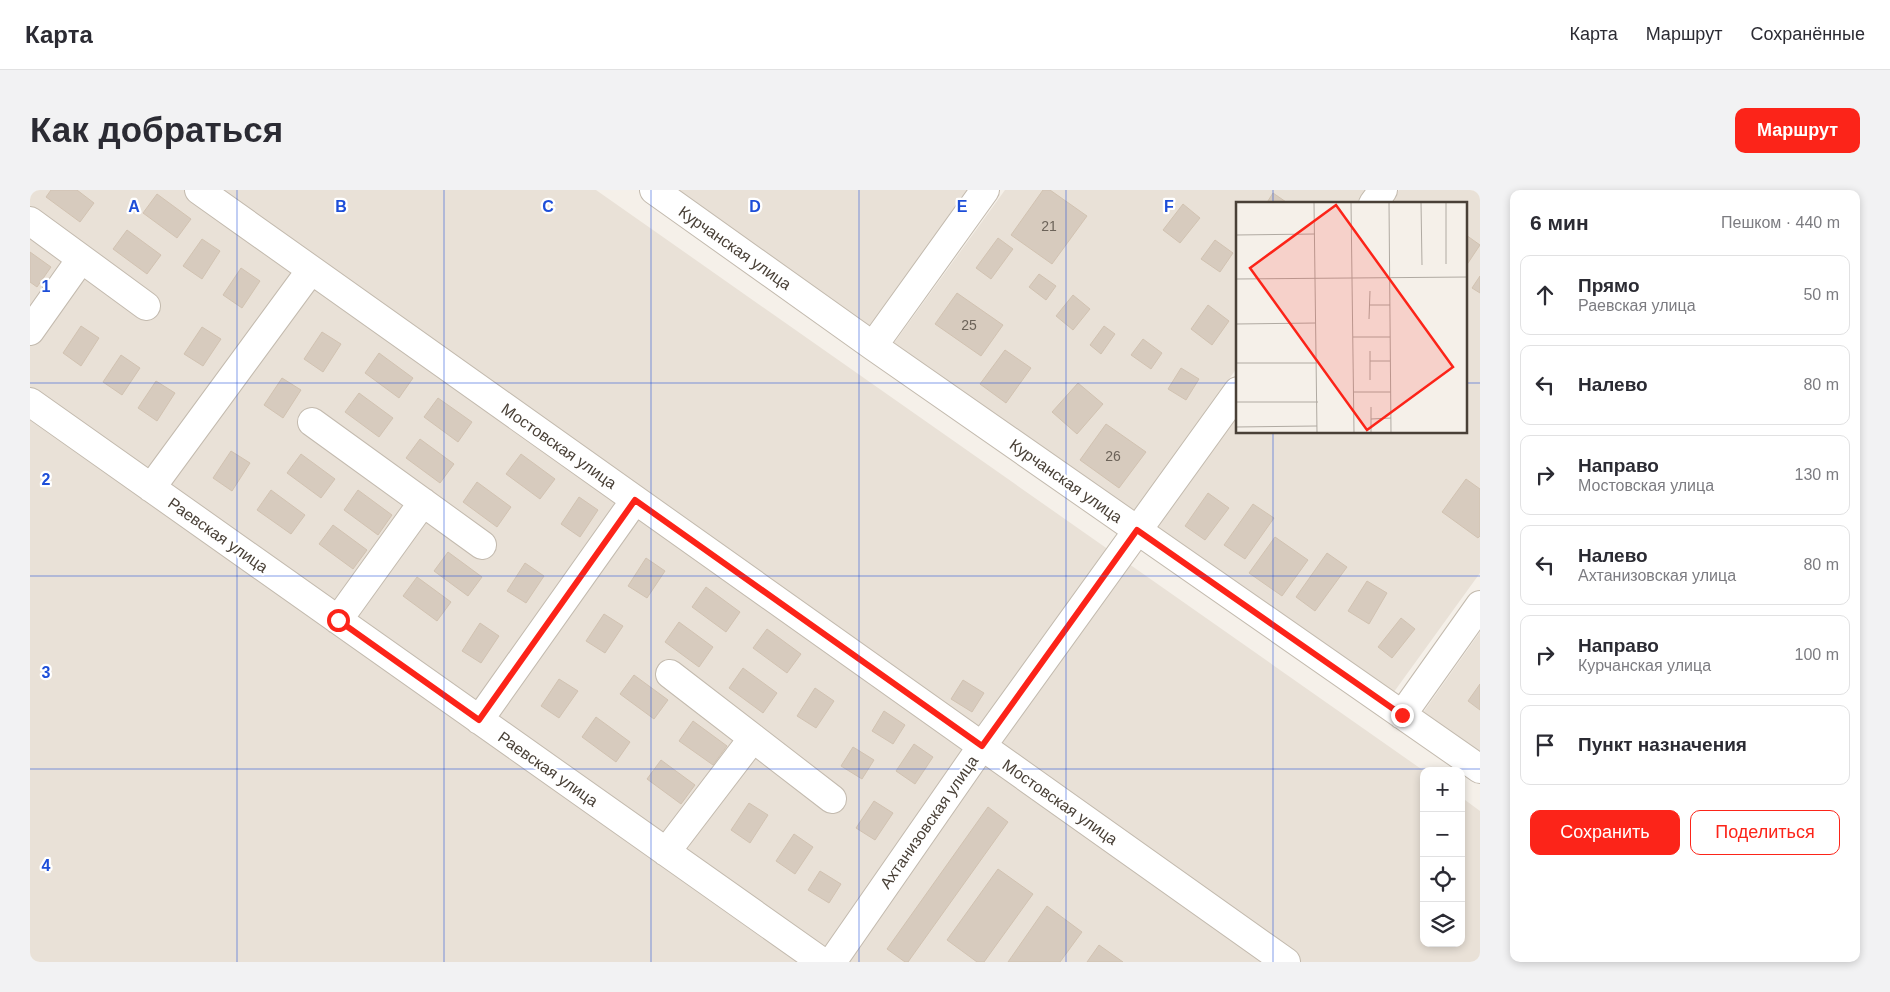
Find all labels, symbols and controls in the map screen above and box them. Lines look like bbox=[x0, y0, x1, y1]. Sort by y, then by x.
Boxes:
text: Карта bbox=[25, 21, 93, 48]
text: Карта bbox=[1570, 24, 1618, 44]
text: Маршрут bbox=[1646, 24, 1722, 44]
text: Сохранённые bbox=[1750, 24, 1865, 44]
button: Маршрут bbox=[1735, 108, 1860, 153]
text: Как добраться bbox=[30, 110, 283, 149]
text: A bbox=[128, 198, 140, 215]
text: B bbox=[335, 198, 347, 215]
text: C bbox=[542, 198, 554, 215]
text: D bbox=[749, 198, 761, 215]
text: E bbox=[957, 198, 968, 215]
text: F bbox=[1164, 198, 1174, 215]
inset map bbox=[1236, 202, 1468, 434]
street label: Курчанская улица bbox=[676, 203, 794, 293]
text: 6 мин bbox=[1530, 211, 1589, 234]
text: Пешком · 440 m bbox=[1721, 214, 1840, 231]
house number: 21 bbox=[1041, 218, 1057, 234]
text: Прямо bbox=[1578, 275, 1640, 296]
text: 1 bbox=[42, 278, 51, 295]
icon: ahead bbox=[1531, 281, 1559, 309]
text: 50 m bbox=[1803, 286, 1839, 303]
text: Раевская улица bbox=[1578, 297, 1696, 314]
house number: 25 bbox=[961, 317, 977, 333]
icon: left bbox=[1531, 371, 1559, 399]
text: Налево bbox=[1578, 374, 1648, 395]
text: 80 m bbox=[1803, 376, 1839, 393]
street label: Мостовская улица bbox=[498, 400, 620, 492]
street label: Курчанская улица bbox=[1007, 436, 1125, 526]
house number: 26 bbox=[1105, 448, 1121, 464]
text: Направо bbox=[1578, 455, 1659, 476]
icon: right bbox=[1531, 461, 1559, 489]
text: 130 m bbox=[1795, 466, 1839, 483]
text: 2 bbox=[42, 471, 51, 488]
text: Мостовская улица bbox=[1578, 477, 1714, 494]
street label: Раевская улица bbox=[165, 494, 271, 576]
text: Налево bbox=[1578, 545, 1648, 566]
icon: left bbox=[1531, 551, 1559, 579]
text: 80 m bbox=[1803, 556, 1839, 573]
text: Ахтанизовская улица bbox=[1578, 567, 1736, 584]
route start bbox=[327, 609, 350, 632]
text: Направо bbox=[1578, 635, 1659, 656]
icon: right bbox=[1531, 641, 1559, 669]
text: 100 m bbox=[1795, 646, 1839, 663]
text: Курчанская улица bbox=[1578, 657, 1711, 674]
text: 3 bbox=[42, 664, 51, 681]
route end bbox=[1391, 704, 1414, 727]
street label: Раевская улица bbox=[495, 728, 601, 810]
icon: arrive bbox=[1531, 731, 1559, 759]
text: Пункт назначения bbox=[1578, 734, 1747, 755]
street label: Ахтанизовская улица bbox=[877, 752, 981, 892]
street label: Мостовская улица bbox=[999, 756, 1121, 848]
map controls bbox=[1420, 767, 1465, 947]
button: + bbox=[1420, 767, 1465, 812]
button: Сохранить bbox=[1530, 810, 1680, 855]
button: Поделиться bbox=[1690, 810, 1840, 855]
button: − bbox=[1420, 812, 1465, 857]
text: 4 bbox=[42, 857, 51, 874]
button: locate bbox=[1420, 857, 1465, 902]
button: layers bbox=[1420, 902, 1465, 947]

